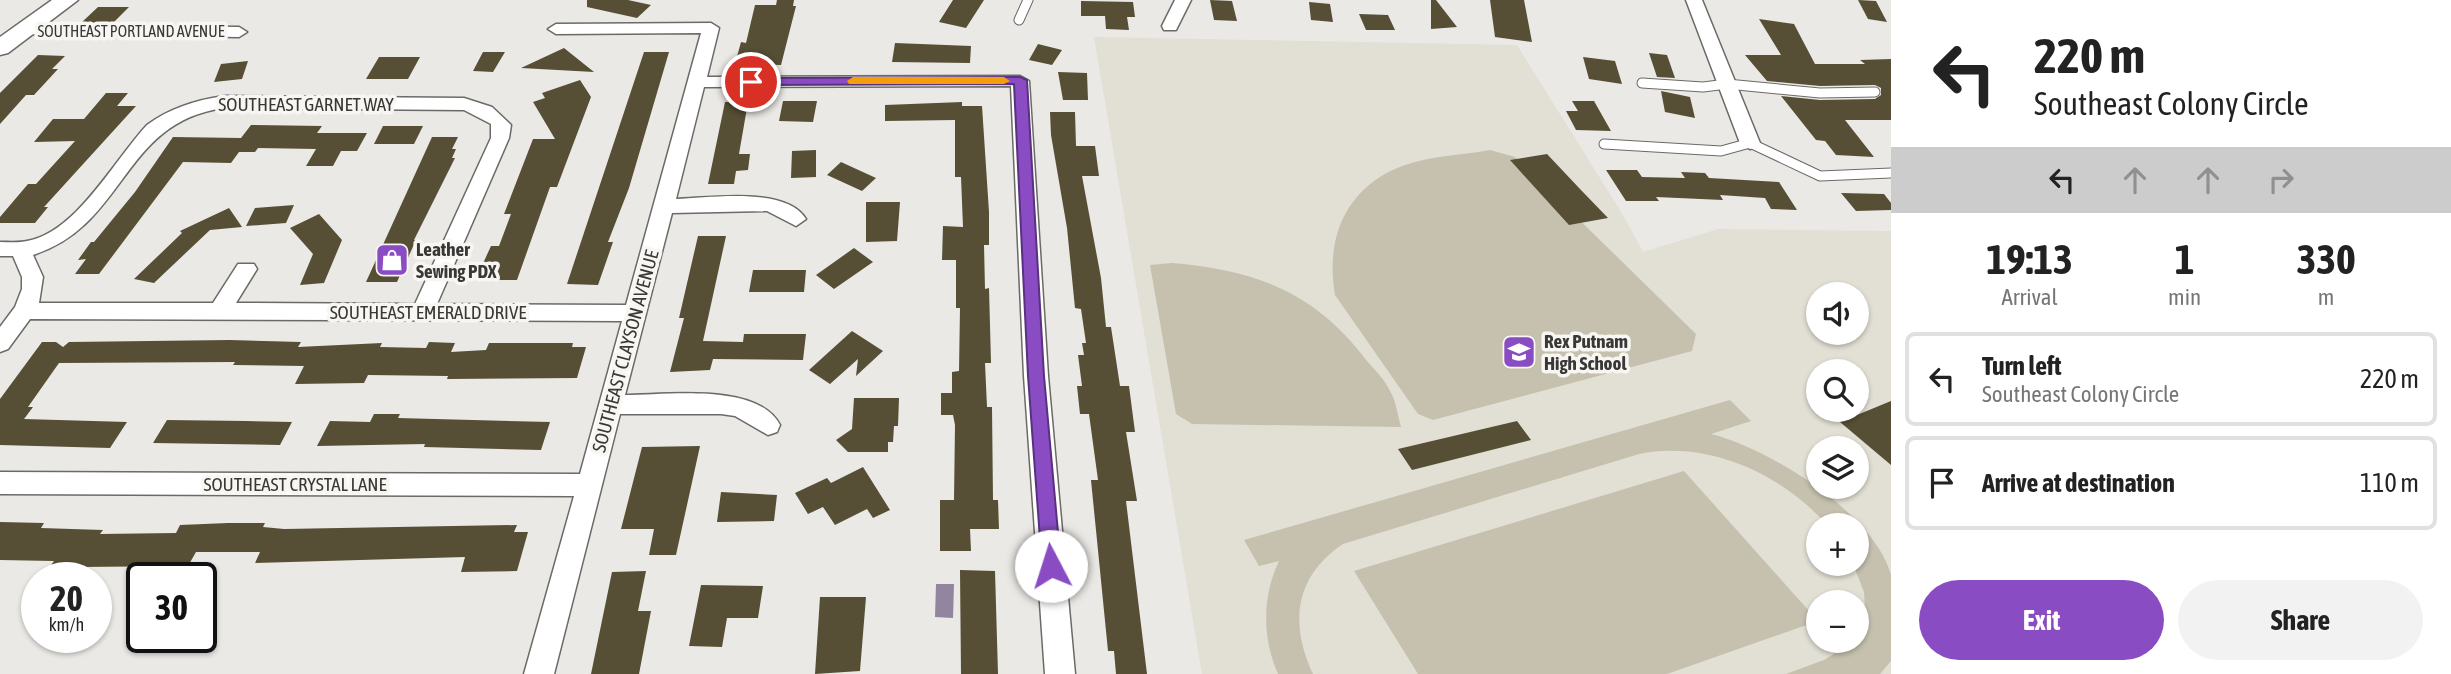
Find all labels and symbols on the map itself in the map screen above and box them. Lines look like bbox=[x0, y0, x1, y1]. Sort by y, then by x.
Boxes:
street label: SOUTHEAST PORTLAND AVENUE bbox=[37, 22, 225, 40]
pin bbox=[721, 52, 781, 112]
street label: SOUTHEAST GARNET WAY bbox=[218, 93, 394, 115]
place label: Leather Sewing PDX bbox=[416, 238, 497, 282]
shop icon: Leather Sewing PDX bbox=[373, 241, 411, 279]
street label: SOUTHEAST CLAYSON AVENUE bbox=[587, 247, 663, 455]
street label: SOUTHEAST EMERALD DRIVE bbox=[330, 301, 526, 323]
place label: Rex Putnam High School bbox=[1544, 330, 1628, 374]
school or university icon: Rex Putnam High School bbox=[1500, 333, 1538, 371]
street label: SOUTHEAST CRYSTAL LANE bbox=[203, 473, 387, 495]
position arrow bbox=[1014, 529, 1088, 603]
speed limit sign: 30 bbox=[126, 562, 217, 653]

